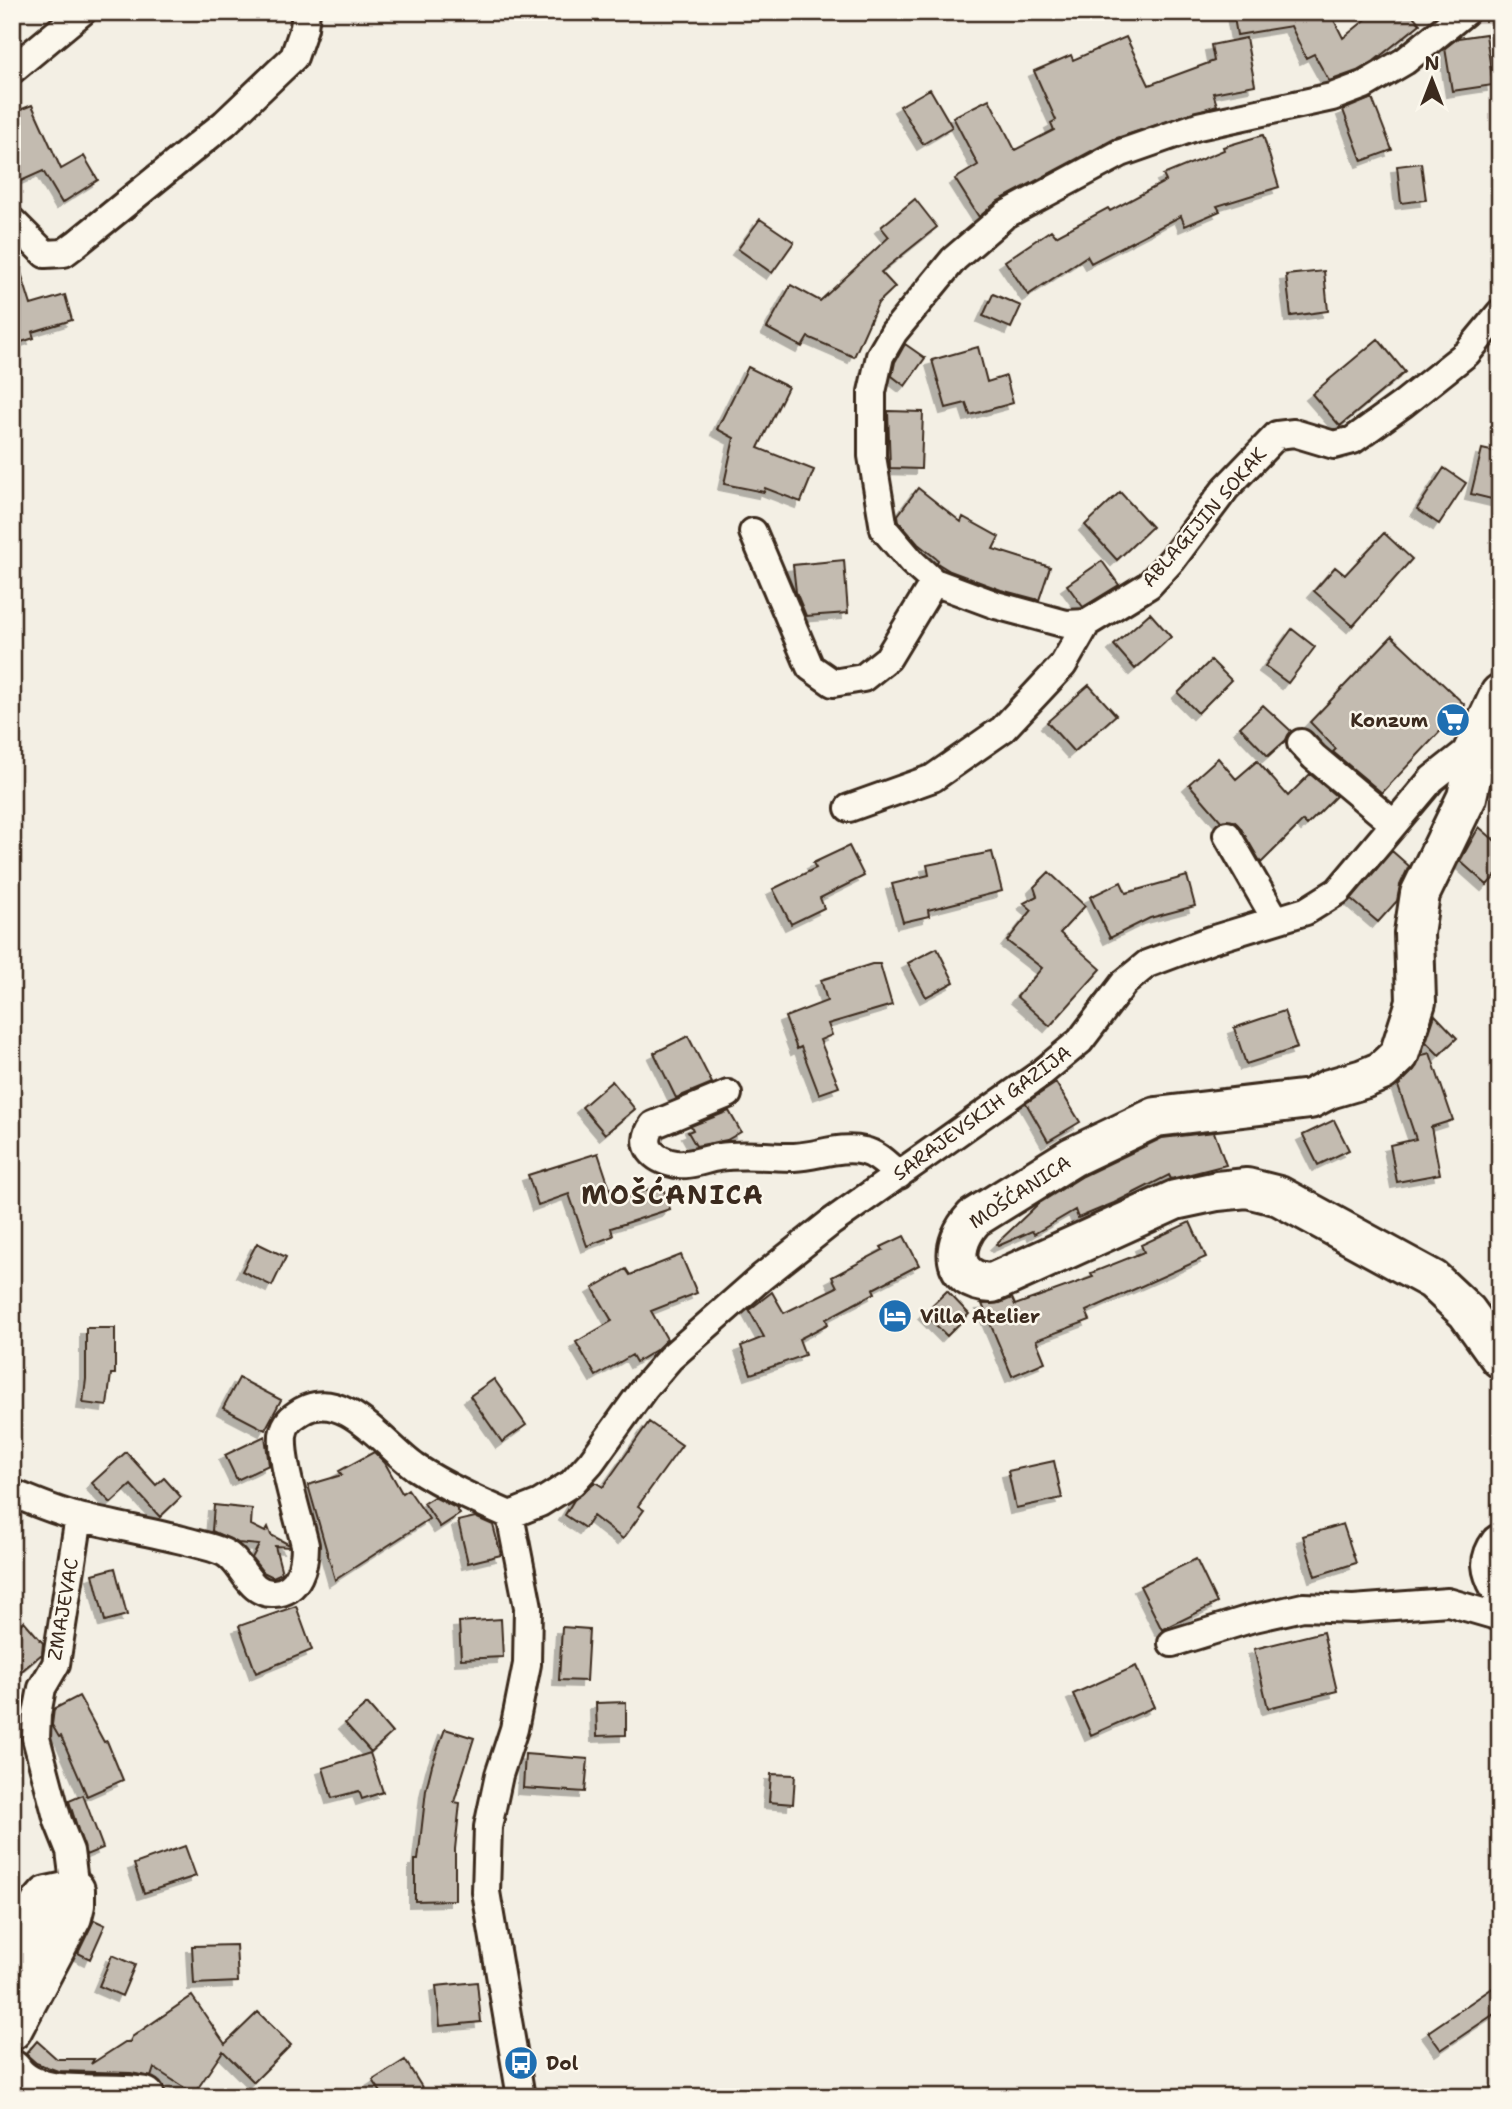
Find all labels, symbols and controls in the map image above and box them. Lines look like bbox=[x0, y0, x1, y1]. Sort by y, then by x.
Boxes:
north arrow bbox=[1396, 46, 1466, 116]
text: N bbox=[1424, 51, 1440, 76]
street label: ABLAGIJIN SOKAK bbox=[1136, 442, 1272, 592]
supermarket icon: Konzum bbox=[1434, 701, 1472, 739]
place label: Konzum bbox=[1350, 708, 1428, 733]
street label: SARAJEVSKIH GAZIJA bbox=[888, 1040, 1076, 1186]
street label: MOŠĆANICA bbox=[964, 1149, 1076, 1234]
district label: MOŠĆANICA bbox=[581, 1176, 765, 1212]
hotel icon: Villa Atelier bbox=[876, 1297, 914, 1335]
place label: Villa Atelier bbox=[920, 1304, 1040, 1329]
street label: ZMAJEVAC bbox=[42, 1556, 84, 1662]
bus stop icon: Dol bbox=[502, 2044, 540, 2082]
place label: Dol bbox=[546, 2051, 579, 2076]

